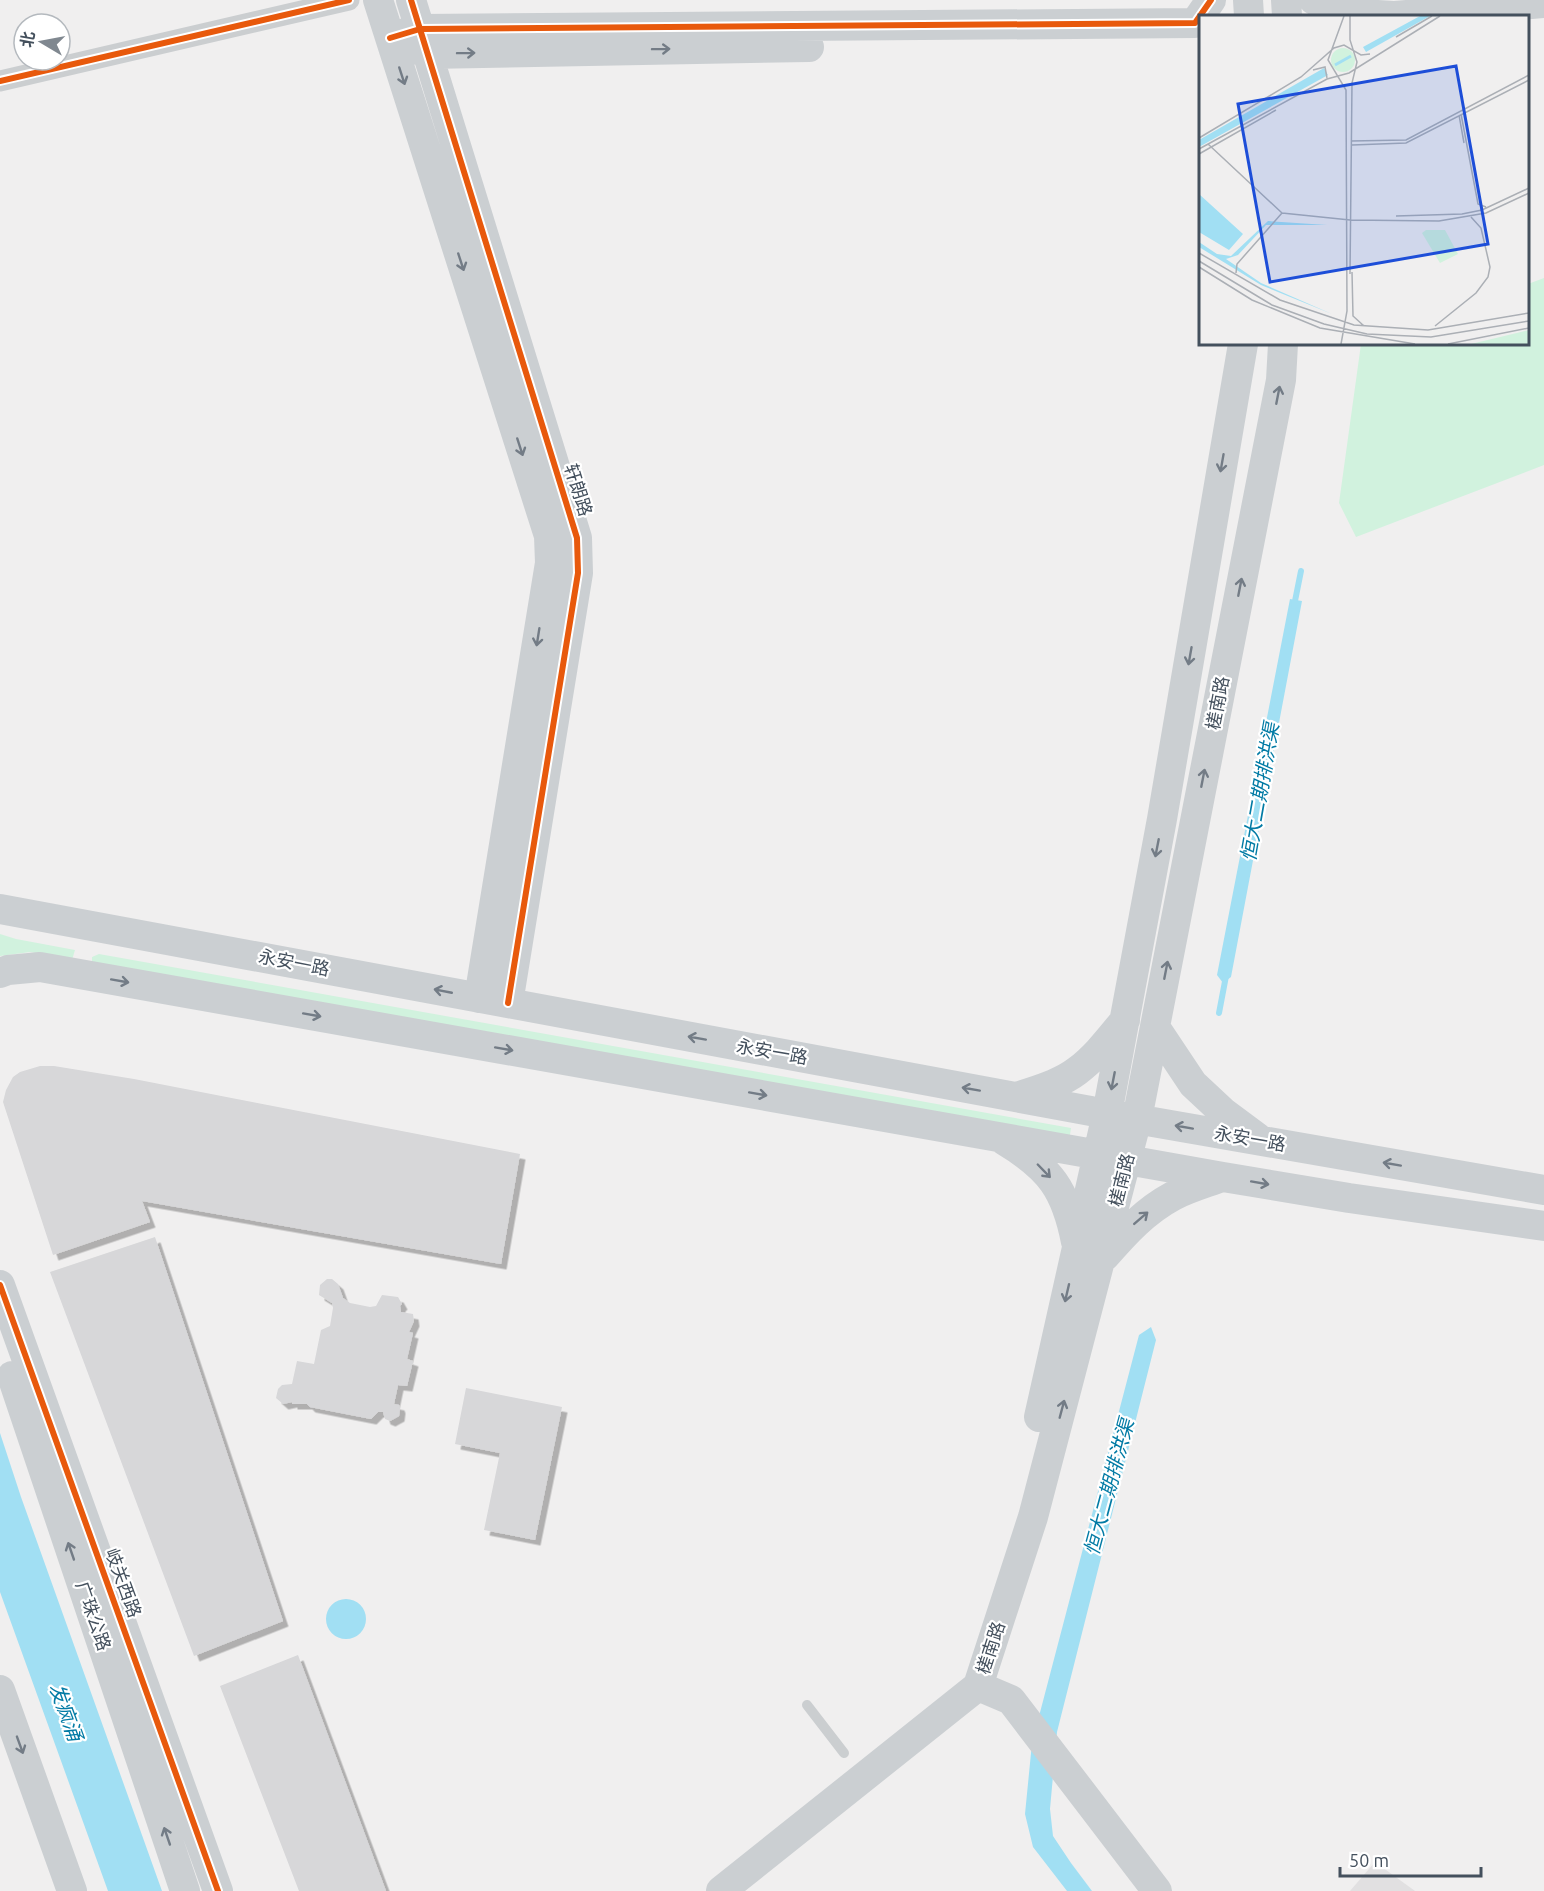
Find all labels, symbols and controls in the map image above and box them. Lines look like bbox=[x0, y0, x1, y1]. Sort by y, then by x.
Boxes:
north arrow bbox=[12, 12, 72, 72]
inset map bbox=[1199, 15, 1529, 345]
text: 北 bbox=[17, 30, 37, 49]
one-way arrow bbox=[650, 44, 670, 55]
one-way arrow bbox=[455, 47, 475, 59]
one-way arrow bbox=[397, 66, 408, 85]
one-way arrow bbox=[456, 252, 467, 271]
one-way arrow bbox=[1273, 386, 1284, 406]
one-way arrow bbox=[516, 437, 527, 456]
one-way arrow bbox=[1217, 453, 1228, 473]
street label: 轩朗路 bbox=[561, 461, 596, 518]
one-way arrow bbox=[1235, 578, 1246, 597]
one-way arrow bbox=[532, 627, 543, 646]
one-way arrow bbox=[1184, 645, 1195, 665]
street label: 槎南路 bbox=[1202, 674, 1232, 731]
water label: 恒大二期排洪渠 bbox=[1236, 718, 1284, 863]
one-way arrow bbox=[1198, 769, 1209, 789]
one-way arrow bbox=[1151, 837, 1162, 857]
street label: 永安一路 bbox=[257, 945, 331, 979]
one-way arrow bbox=[1161, 960, 1172, 980]
one-way arrow bbox=[109, 976, 129, 987]
one-way arrow bbox=[434, 985, 454, 996]
one-way arrow bbox=[301, 1010, 321, 1021]
one-way arrow bbox=[688, 1032, 707, 1043]
street label: 永安一路 bbox=[735, 1035, 809, 1067]
one-way arrow bbox=[493, 1044, 513, 1055]
one-way arrow bbox=[1108, 1070, 1119, 1090]
one-way arrow bbox=[962, 1083, 982, 1094]
one-way arrow bbox=[748, 1089, 767, 1100]
one-way arrow bbox=[1174, 1121, 1194, 1132]
street label: 永安一路 bbox=[1213, 1122, 1287, 1154]
street label: 槎南路 bbox=[1105, 1151, 1137, 1208]
one-way arrow bbox=[1383, 1158, 1402, 1169]
one-way arrow bbox=[1036, 1164, 1051, 1179]
one-way arrow bbox=[1250, 1178, 1269, 1189]
one-way arrow bbox=[1133, 1211, 1148, 1225]
one-way arrow bbox=[1061, 1283, 1073, 1302]
one-way arrow bbox=[1056, 1400, 1068, 1419]
water label: 恒大二期排洪渠 bbox=[1079, 1413, 1139, 1557]
one-way arrow bbox=[64, 1542, 75, 1561]
street label: 岐关西路 bbox=[102, 1545, 146, 1620]
street label: 广珠公路 bbox=[73, 1578, 115, 1653]
street label: 槎南路 bbox=[972, 1619, 1008, 1676]
water label: 发疯涌 bbox=[45, 1680, 88, 1746]
one-way arrow bbox=[15, 1736, 26, 1754]
one-way arrow bbox=[160, 1827, 171, 1846]
scale bar bbox=[1340, 1840, 1481, 1878]
text: 50 m bbox=[1349, 1850, 1389, 1870]

